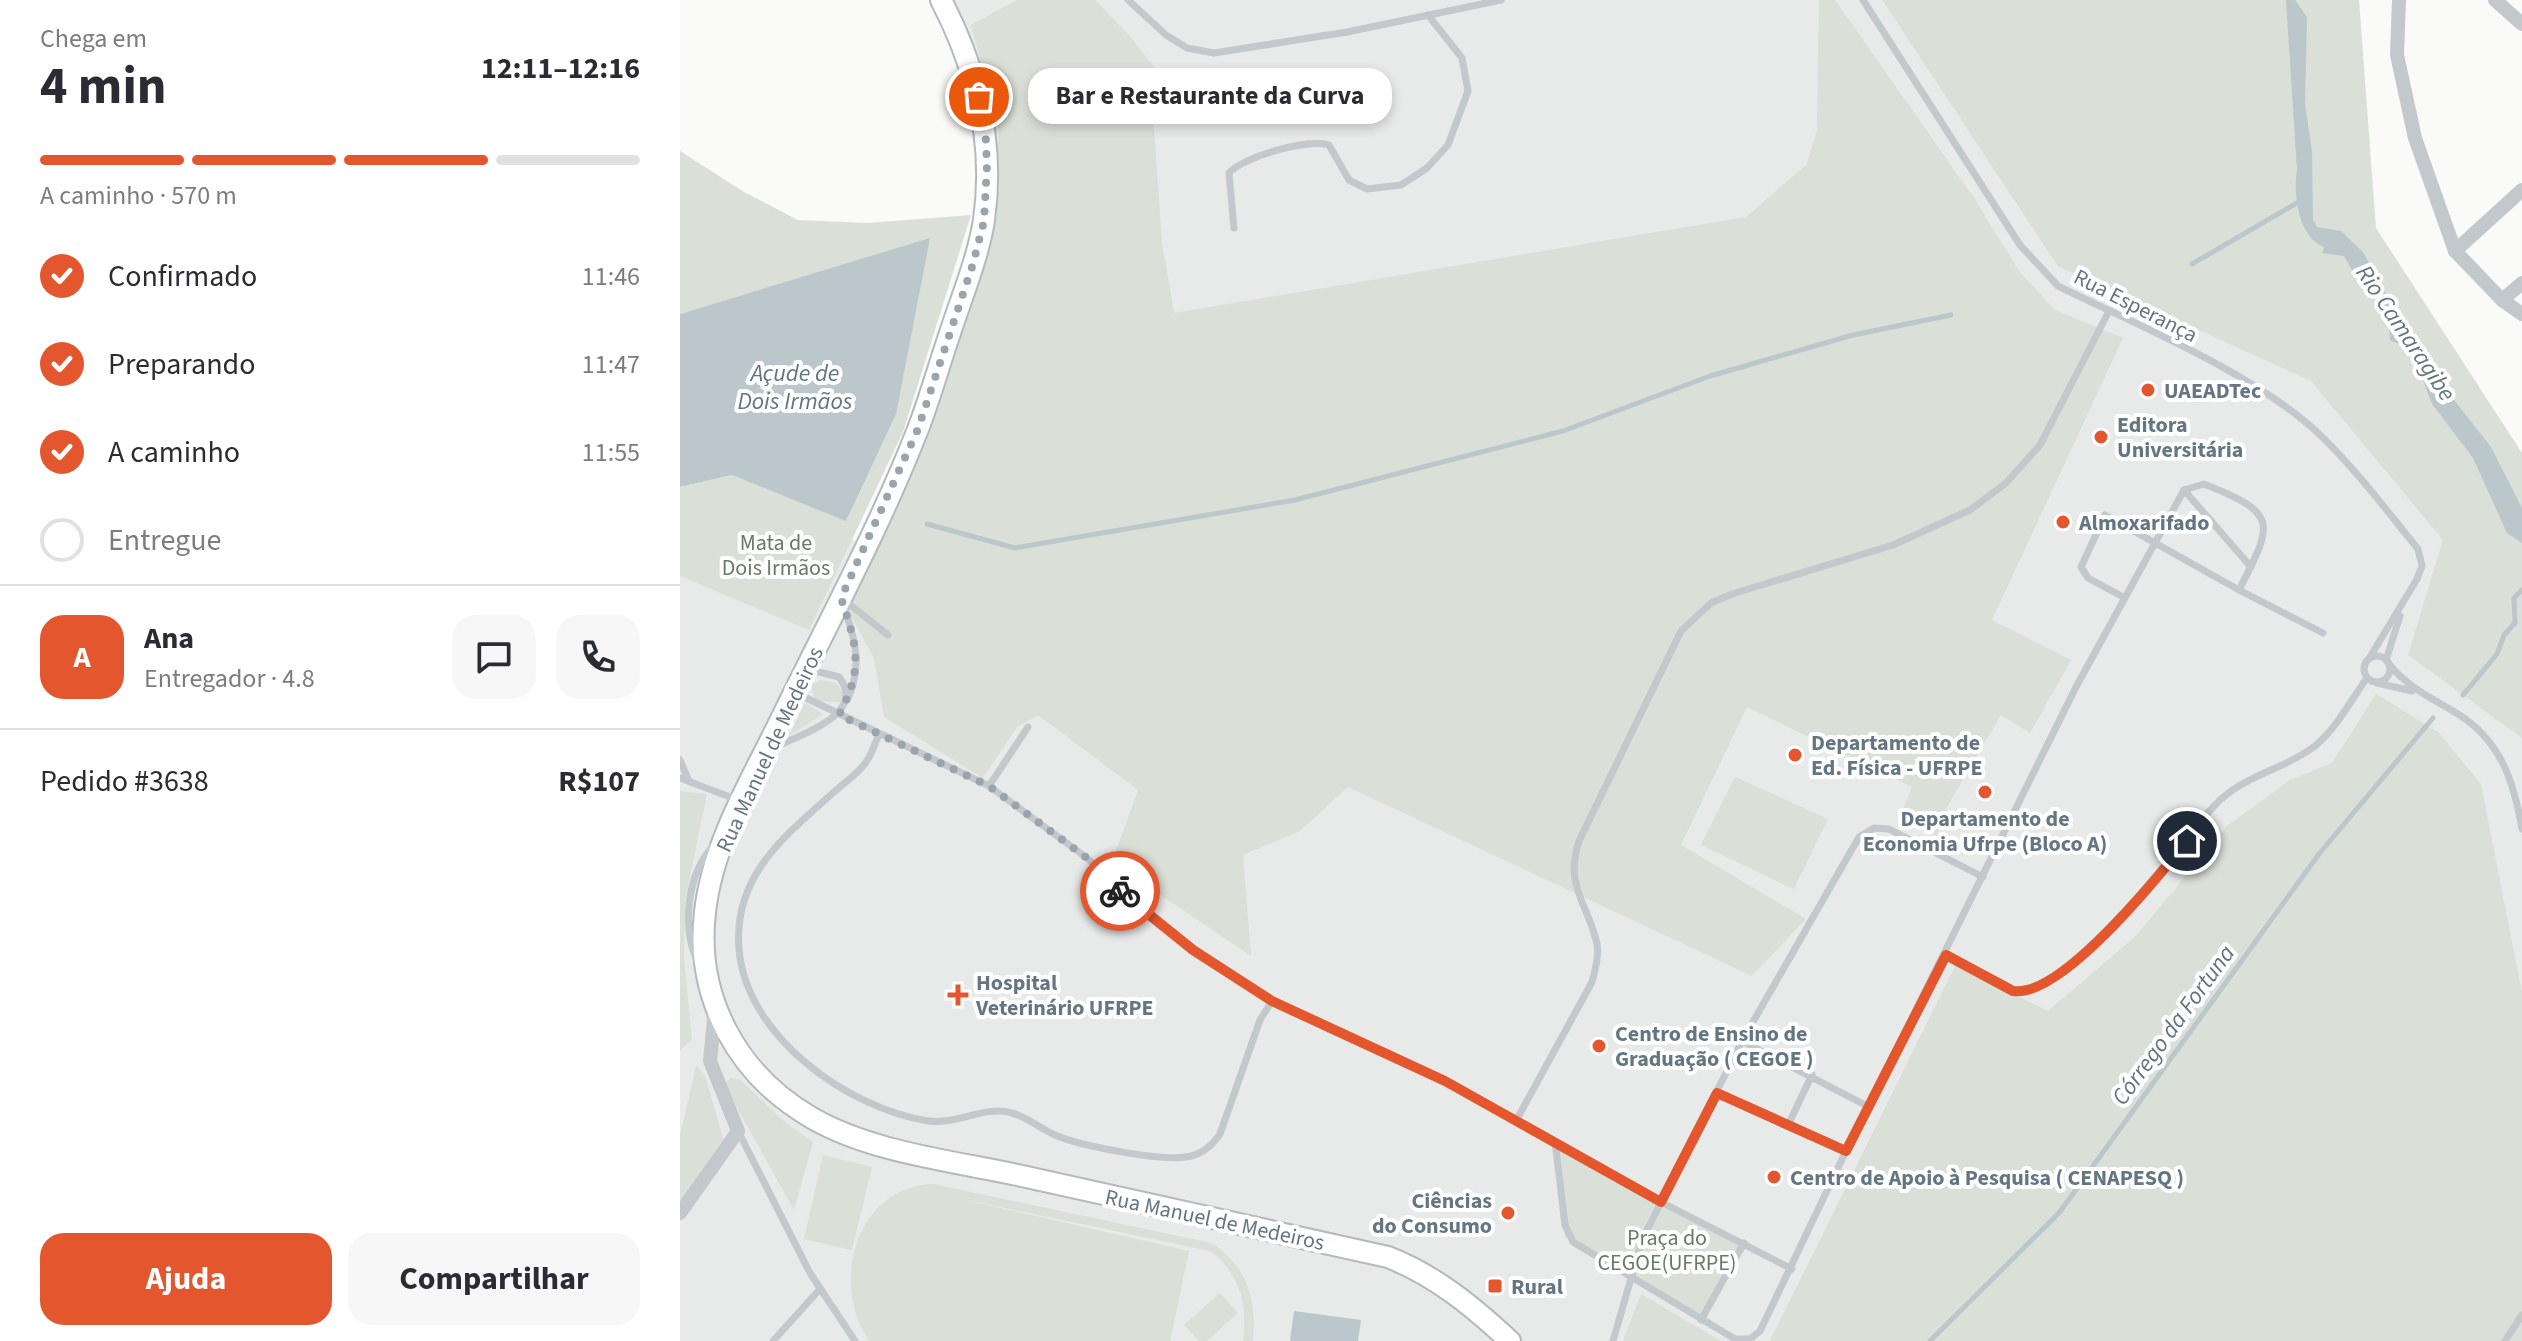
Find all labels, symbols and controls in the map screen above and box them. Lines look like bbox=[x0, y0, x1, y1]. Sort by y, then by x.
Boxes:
text: Chega em bbox=[40, 20, 147, 57]
text: 12:11–12:16 bbox=[481, 47, 640, 90]
text: 4 min bbox=[40, 50, 167, 124]
pin bbox=[945, 63, 1013, 131]
callout: Bar e Restaurante da Curva bbox=[1027, 69, 1391, 125]
icon: bag bbox=[957, 75, 1001, 119]
text: Bar e Restaurante da Curva bbox=[1056, 77, 1364, 114]
text: A caminho · 570 m bbox=[40, 177, 237, 214]
icon: check bbox=[40, 254, 84, 298]
text: Confirmado bbox=[108, 255, 257, 298]
text: 11:46 bbox=[582, 258, 640, 295]
water label: Rio Camaragibe bbox=[2347, 258, 2464, 409]
street label: Rua Esperança bbox=[2068, 261, 2203, 351]
icon: check bbox=[40, 342, 84, 386]
text: Preparando bbox=[108, 343, 255, 386]
text: 11:47 bbox=[582, 346, 640, 383]
water label: Açude de Dois Irmãos bbox=[738, 356, 853, 419]
place label: UAEADTec bbox=[2164, 375, 2261, 407]
marker: UAEADTec bbox=[2139, 381, 2157, 399]
place label: Editora Universitária bbox=[2117, 409, 2243, 466]
marker: Editora Universitária bbox=[2092, 428, 2110, 446]
icon: check bbox=[40, 430, 84, 474]
text: A caminho bbox=[108, 431, 240, 474]
text: 11:55 bbox=[582, 434, 640, 471]
place label: Almoxarifado bbox=[2078, 507, 2209, 539]
marker: Almoxarifado bbox=[2054, 513, 2072, 531]
text: Entregue bbox=[108, 519, 221, 562]
park label: Mata de Dois Irmãos bbox=[722, 527, 830, 584]
button: chat bbox=[452, 615, 536, 699]
button: phone bbox=[556, 615, 640, 699]
text: Ana bbox=[144, 617, 194, 660]
text: A bbox=[73, 636, 91, 679]
street label: Rua Manuel de Medeiros bbox=[708, 641, 832, 857]
text: Entregador · 4.8 bbox=[144, 660, 315, 697]
place label: Departamento de Ed. Física - UFRPE bbox=[1811, 727, 1982, 784]
marker: Departamento de Ed. Física - UFRPE bbox=[1786, 746, 1804, 764]
text: Pedido #3638 bbox=[40, 760, 209, 803]
text: R$107 bbox=[558, 760, 640, 803]
marker: Departamento de Economia Ufrpe (Bloco A) bbox=[1976, 783, 1994, 801]
place label: Departamento de Economia Ufrpe (Bloco A) bbox=[1863, 803, 2107, 860]
pin bbox=[2153, 807, 2221, 875]
icon: home bbox=[2165, 819, 2209, 863]
courier bbox=[1080, 851, 1160, 931]
icon: bike bbox=[1098, 869, 1142, 913]
water label: Córrego da Fortuna bbox=[2103, 938, 2244, 1113]
place label: Hospital Veterinário UFRPE bbox=[975, 967, 1154, 1024]
marker: Hospital Veterinário UFRPE bbox=[947, 984, 969, 1006]
place label: Centro de Ensino de Graduação ( CEGOE ) bbox=[1615, 1018, 1814, 1075]
marker: Centro de Ensino de Graduação ( CEGOE ) bbox=[1590, 1037, 1608, 1055]
place label: Centro de Apoio à Pesquisa ( CENAPESQ ) bbox=[1790, 1162, 2184, 1194]
marker: Centro de Apoio à Pesquisa ( CENAPESQ ) bbox=[1765, 1168, 1783, 1186]
street label: Rua Manuel de Medeiros bbox=[1102, 1181, 1327, 1259]
place label: Ciências do Consumo bbox=[1372, 1185, 1492, 1242]
marker: Ciências do Consumo bbox=[1499, 1204, 1517, 1222]
park label: Praça do CEGOE(UFRPE) bbox=[1598, 1222, 1736, 1279]
button: Ajuda bbox=[40, 1233, 332, 1325]
button: Compartilhar bbox=[348, 1233, 640, 1325]
place label: Rural bbox=[1511, 1271, 1564, 1303]
marker: Rural bbox=[1486, 1277, 1504, 1295]

